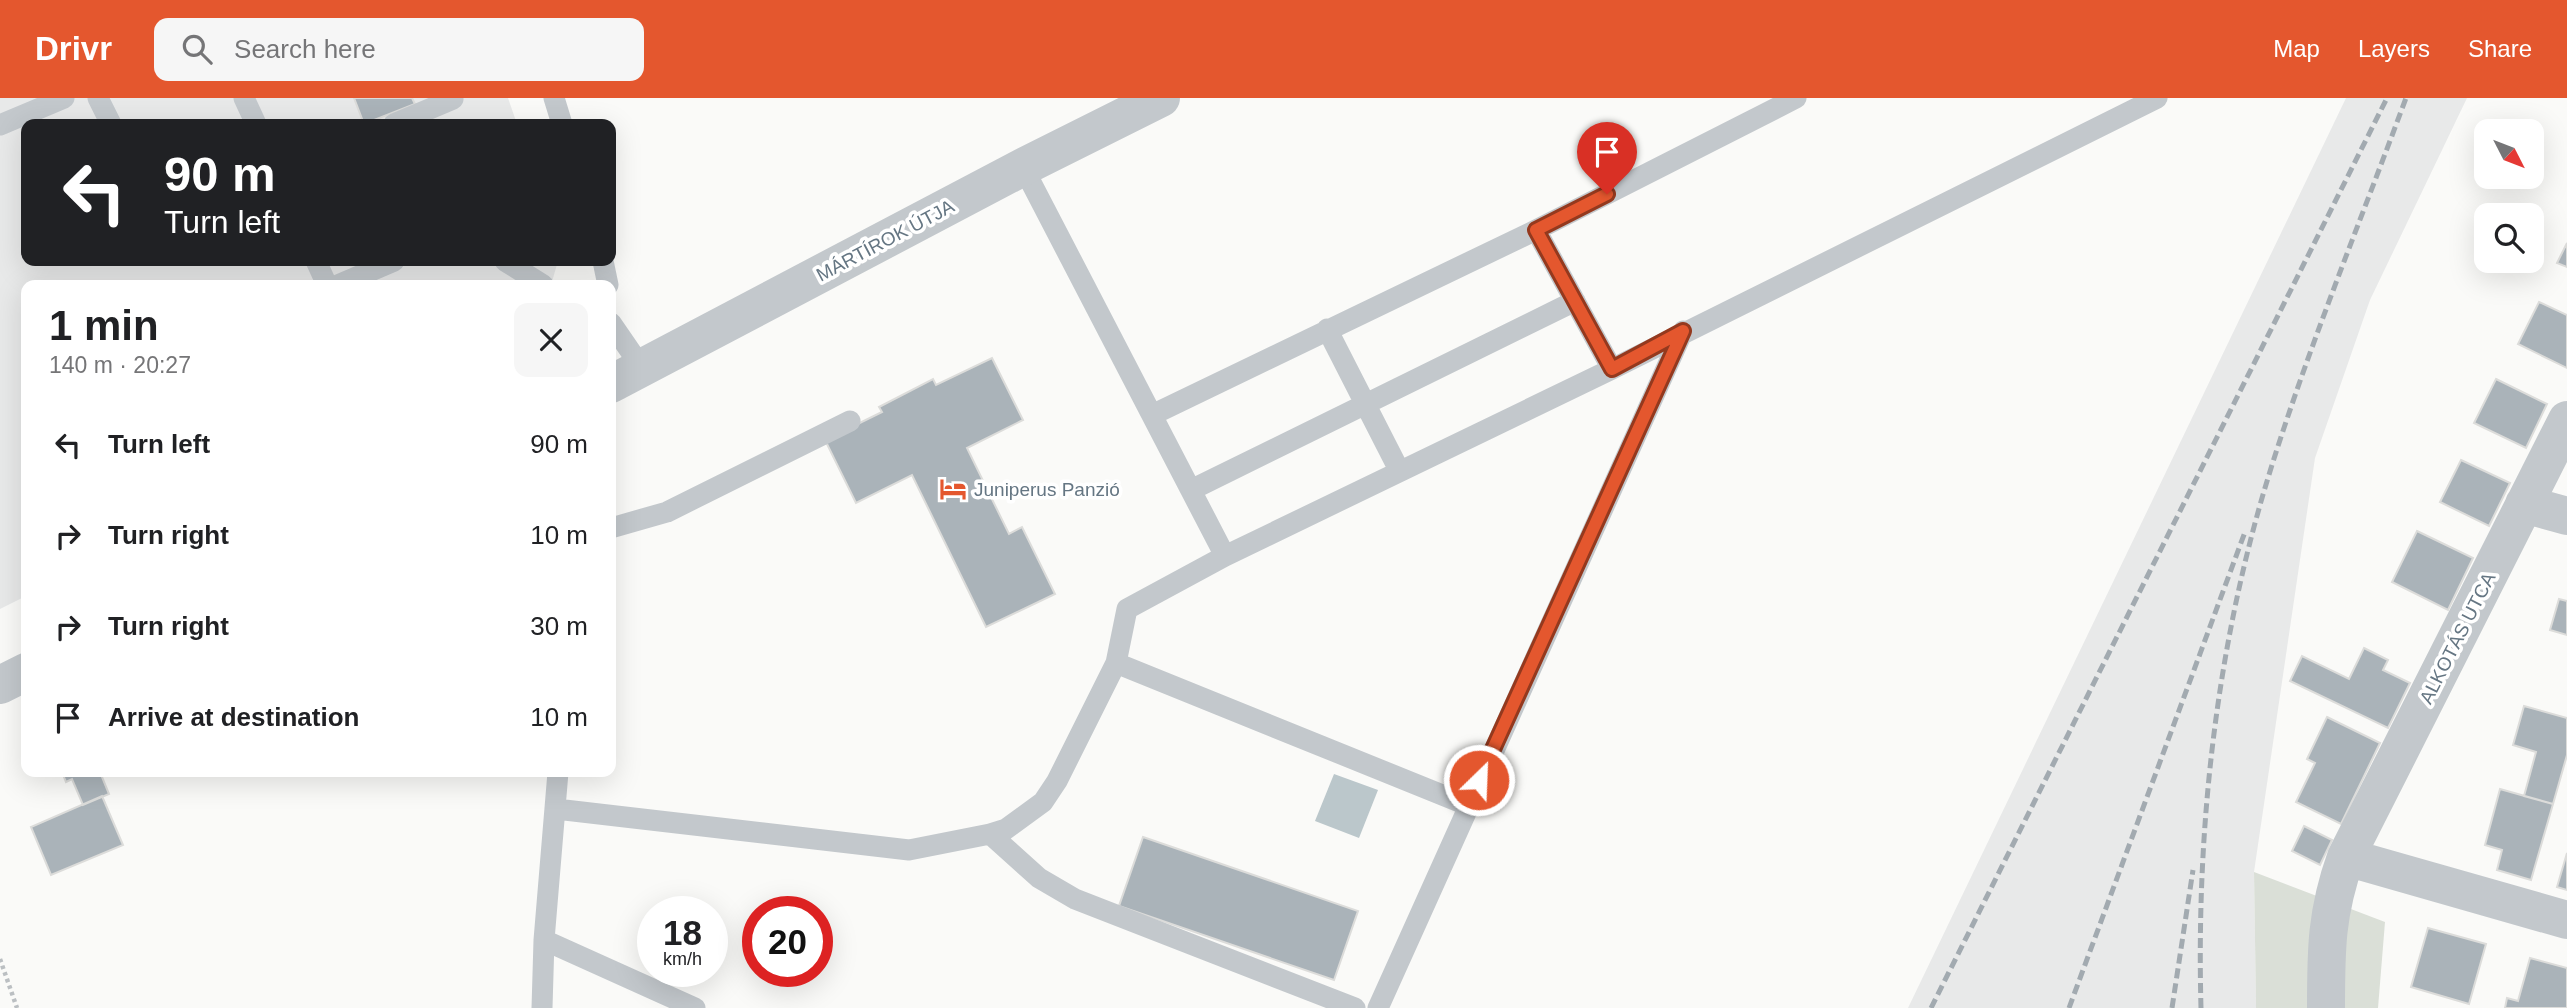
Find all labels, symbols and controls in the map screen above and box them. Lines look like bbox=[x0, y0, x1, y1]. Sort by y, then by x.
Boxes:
search box bbox=[154, 18, 644, 81]
text: Drivr bbox=[35, 30, 112, 67]
icon: search bbox=[178, 30, 216, 68]
text: Search here bbox=[234, 34, 376, 64]
text: Map bbox=[2273, 35, 2320, 62]
text: Layers bbox=[2358, 35, 2430, 62]
text: Share bbox=[2468, 35, 2532, 62]
north arrow bbox=[2474, 119, 2544, 189]
map controls bbox=[2474, 119, 2544, 273]
pin bbox=[1577, 122, 1637, 194]
icon: arrive bbox=[1588, 133, 1626, 171]
icon: left bbox=[49, 147, 140, 238]
text: 90 m bbox=[164, 147, 276, 201]
street label: MÁRTÍROK ÚTJA bbox=[813, 195, 958, 286]
button: search bbox=[2474, 203, 2544, 273]
text: Turn left bbox=[164, 204, 280, 240]
text: 1 min bbox=[49, 302, 159, 349]
button: close bbox=[514, 303, 588, 377]
text: 140 m · 20:27 bbox=[49, 352, 191, 378]
icon: left bbox=[49, 426, 87, 464]
text: Turn left bbox=[108, 429, 210, 459]
text: 90 m bbox=[530, 429, 588, 459]
hotel icon: Juniperus Panzió bbox=[938, 474, 968, 504]
place label: Juniperus Panzió bbox=[974, 479, 1120, 500]
icon: right bbox=[49, 517, 87, 555]
text: Turn right bbox=[108, 520, 229, 550]
text: 10 m bbox=[530, 520, 588, 550]
street label: ALKOTÁS UTCA bbox=[2415, 569, 2500, 707]
icon: right bbox=[49, 608, 87, 646]
text: Turn right bbox=[108, 611, 229, 641]
text: 30 m bbox=[530, 611, 588, 641]
icon: arrive bbox=[49, 699, 87, 737]
text: Arrive at destination bbox=[108, 702, 359, 732]
text: 10 m bbox=[530, 702, 588, 732]
position arrow bbox=[1442, 743, 1516, 817]
speed limit sign: 20 bbox=[742, 896, 833, 987]
text: 18 bbox=[663, 913, 702, 952]
text: km/h bbox=[663, 949, 702, 969]

